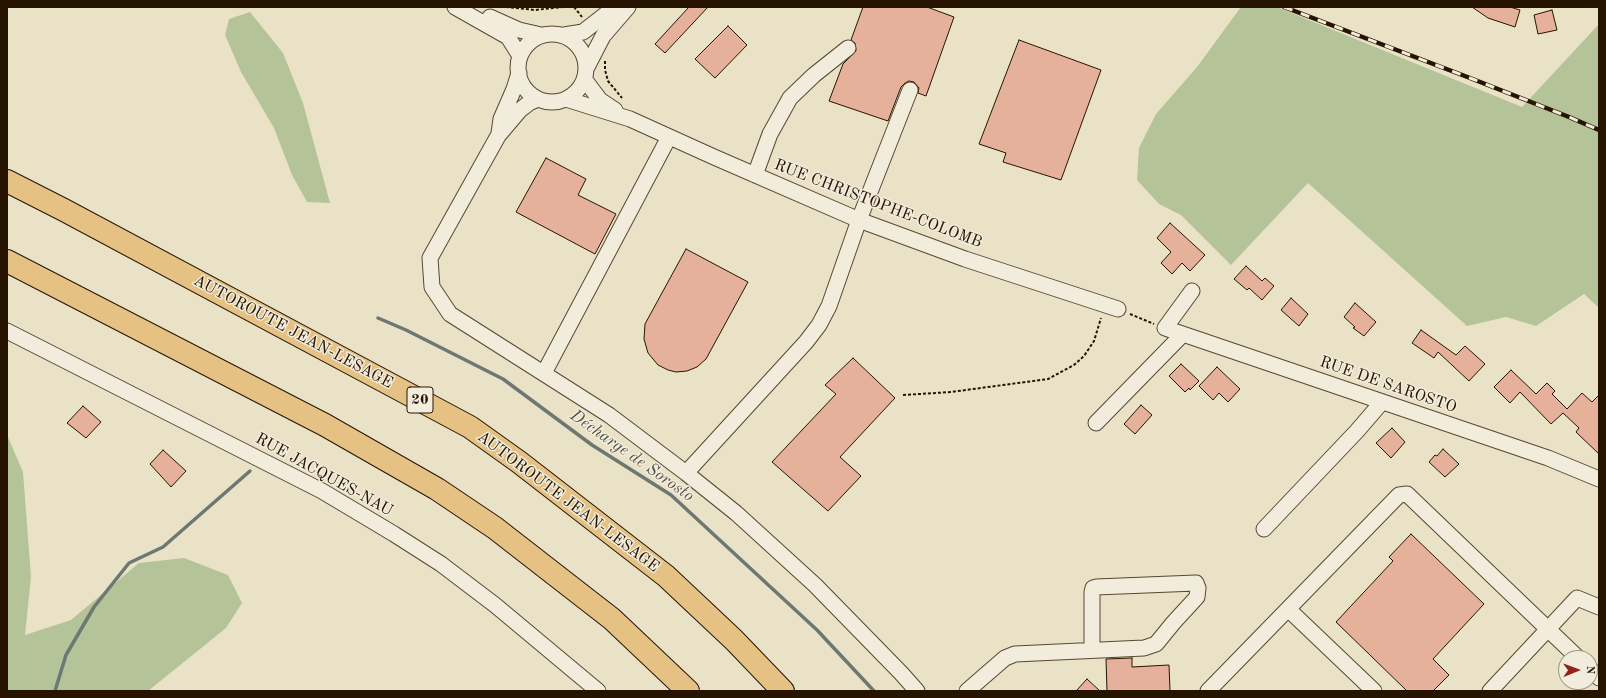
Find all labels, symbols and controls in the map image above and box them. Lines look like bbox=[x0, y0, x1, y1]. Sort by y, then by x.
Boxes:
street label: RUE CHRISTOPHE-COLOMB bbox=[771, 155, 985, 253]
street label: AUTOROUTE JEAN-LESAGE bbox=[190, 271, 396, 393]
street label: RUE DE SAROSTO bbox=[1317, 353, 1459, 417]
road number: 20 bbox=[407, 387, 433, 413]
water label: Décharge de Sorosto bbox=[566, 406, 698, 506]
street label: AUTOROUTE JEAN-LESAGE bbox=[473, 427, 663, 577]
street label: RUE JACQUES-NAU bbox=[252, 429, 396, 521]
north arrow bbox=[1558, 650, 1598, 690]
text: N bbox=[1584, 666, 1595, 674]

